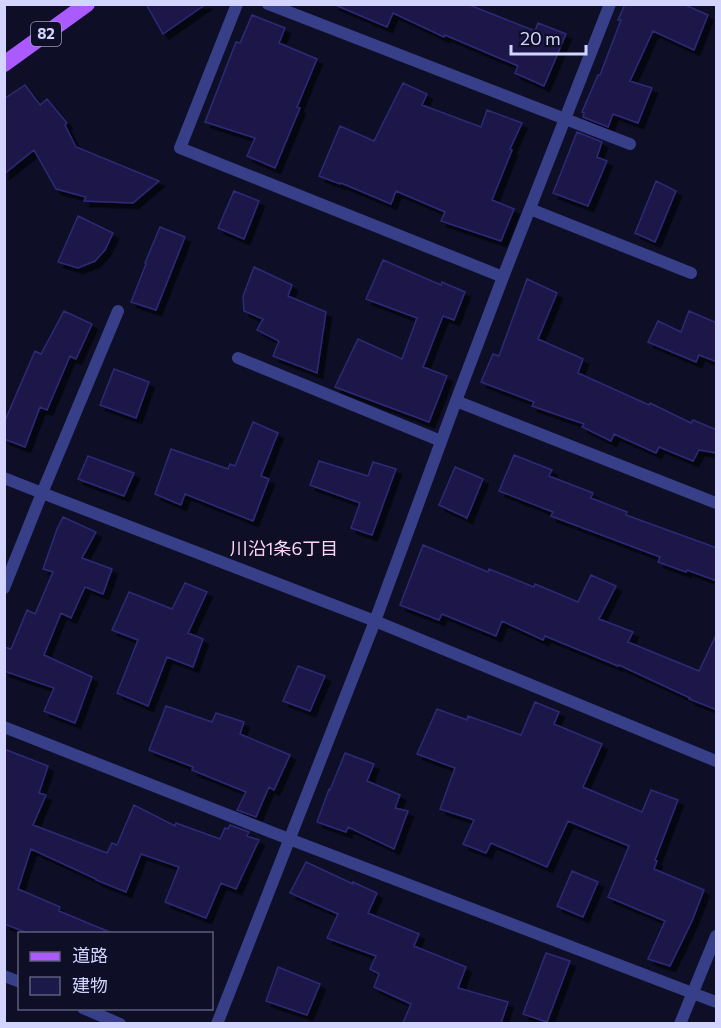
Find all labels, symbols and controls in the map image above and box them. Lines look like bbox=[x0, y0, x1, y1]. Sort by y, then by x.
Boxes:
scale bar bbox=[511, 18, 586, 56]
road number: 82 bbox=[31, 22, 61, 46]
text: 20 m bbox=[520, 27, 561, 49]
district label: 川沿1条6丁目 bbox=[230, 537, 338, 559]
legend bbox=[18, 932, 213, 1010]
text: 道路 bbox=[72, 944, 108, 966]
text: 建物 bbox=[72, 974, 108, 996]

